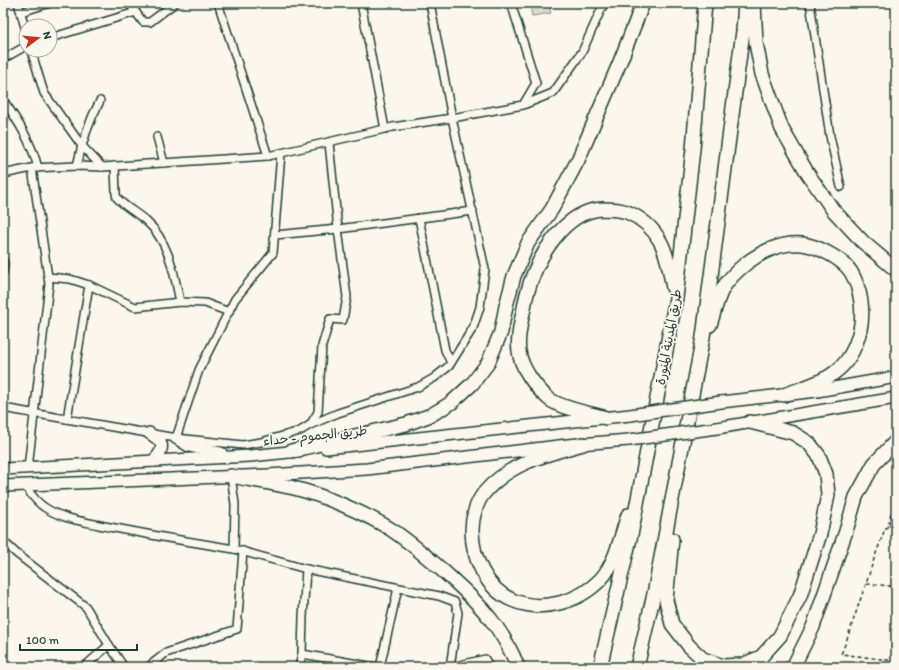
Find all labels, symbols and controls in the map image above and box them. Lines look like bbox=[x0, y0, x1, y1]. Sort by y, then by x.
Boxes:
north arrow bbox=[18, 18, 58, 58]
text: N bbox=[40, 30, 54, 41]
street label: طريق المدينة المنورة bbox=[653, 288, 685, 386]
street label: طريق الجموم - حداء bbox=[262, 423, 368, 451]
scale bar bbox=[20, 626, 137, 652]
text: 100 m bbox=[26, 633, 59, 647]

